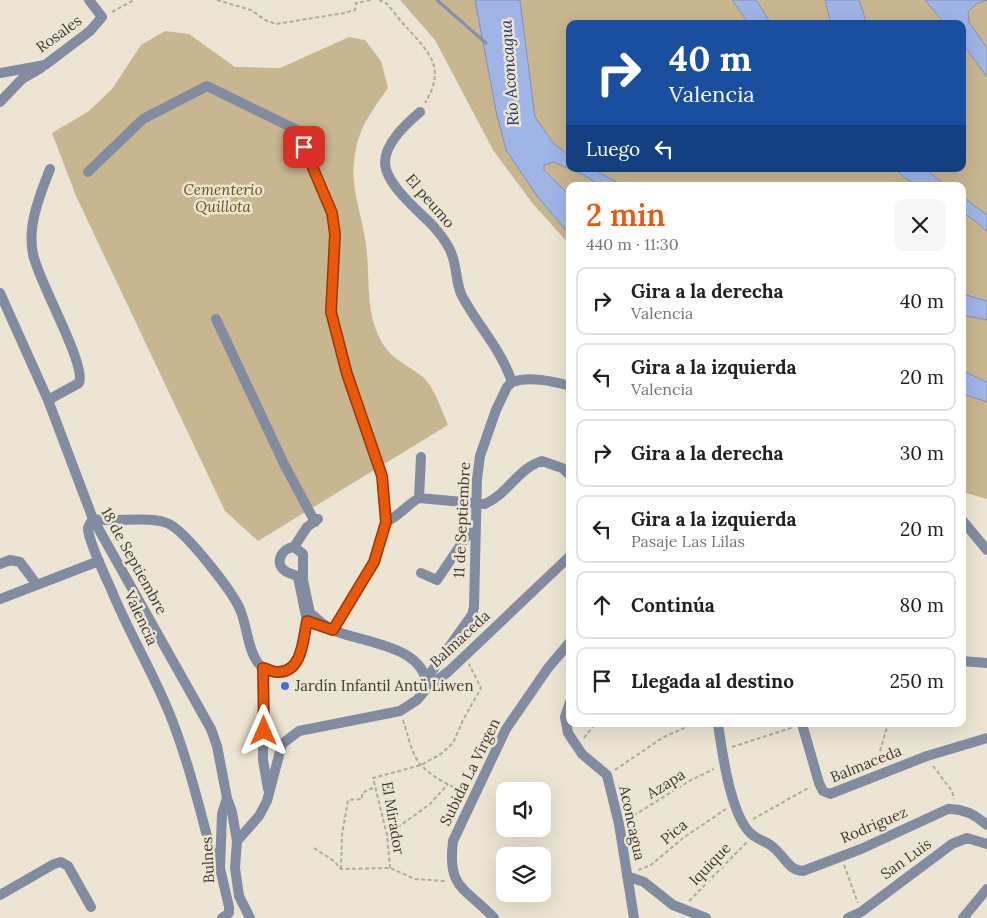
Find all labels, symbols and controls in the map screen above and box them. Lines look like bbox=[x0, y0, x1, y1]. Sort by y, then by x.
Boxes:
street label: Rosales bbox=[32, 11, 85, 57]
water label: Río Aconcagua bbox=[495, 19, 523, 127]
text: 40 m bbox=[669, 36, 752, 81]
icon: right bbox=[586, 40, 651, 105]
text: Valencia bbox=[669, 80, 755, 108]
pin bbox=[283, 126, 325, 168]
icon: arrive bbox=[290, 133, 318, 161]
icon: left bbox=[650, 135, 678, 163]
text: Luego bbox=[586, 137, 640, 161]
street label: El peumo bbox=[402, 170, 459, 232]
park label: Cementerio Quillota bbox=[183, 180, 263, 216]
text: 2 min bbox=[586, 196, 665, 234]
button: close bbox=[894, 199, 946, 251]
text: 440 m · 11:30 bbox=[586, 234, 679, 254]
text: Gira a la derecha bbox=[631, 279, 784, 303]
icon: right bbox=[588, 287, 616, 315]
text: 40 m bbox=[900, 289, 944, 313]
text: Valencia bbox=[631, 303, 693, 323]
text: Gira a la izquierda bbox=[631, 355, 797, 379]
icon: left bbox=[588, 363, 616, 391]
text: 20 m bbox=[900, 365, 944, 389]
text: Valencia bbox=[631, 379, 693, 399]
icon: right bbox=[588, 439, 616, 467]
text: Gira a la derecha bbox=[631, 441, 784, 465]
text: 30 m bbox=[900, 441, 944, 465]
street label: 11 de Septiembre bbox=[449, 461, 474, 579]
street label: 18 de Septiembre bbox=[97, 504, 172, 618]
text: Gira a la izquierda bbox=[631, 507, 797, 531]
icon: left bbox=[588, 515, 616, 543]
text: 20 m bbox=[900, 517, 944, 541]
text: Pasaje Las Lilas bbox=[631, 531, 745, 551]
street label: Valencia bbox=[120, 586, 163, 649]
icon: ahead bbox=[588, 591, 616, 619]
text: Continúa bbox=[631, 593, 715, 617]
text: 80 m bbox=[900, 593, 944, 617]
street label: Balmaceda bbox=[426, 606, 494, 671]
icon: arrive bbox=[588, 667, 616, 695]
text: Llegada al destino bbox=[631, 669, 794, 693]
text: 250 m bbox=[890, 669, 944, 693]
place label: Jardín Infantil Antü Liwen bbox=[294, 676, 474, 695]
marker: Jardín Infantil Antü Liwen bbox=[279, 680, 291, 692]
position arrow bbox=[237, 704, 289, 756]
street label: Subida La Virgen bbox=[435, 715, 504, 829]
street label: Balmaceda bbox=[827, 741, 904, 786]
street label: Azapa bbox=[642, 764, 689, 803]
street label: El Mirador bbox=[378, 780, 409, 856]
map controls bbox=[496, 782, 551, 902]
button: sound bbox=[496, 782, 551, 837]
street label: Aconcagua bbox=[615, 783, 650, 862]
street label: Rodriguez bbox=[837, 802, 910, 847]
street label: Pica bbox=[656, 815, 691, 848]
street label: San Luis bbox=[877, 834, 935, 883]
street label: Bulnes bbox=[197, 836, 218, 884]
street label: Iquique bbox=[685, 838, 735, 889]
button: layers bbox=[496, 847, 551, 902]

